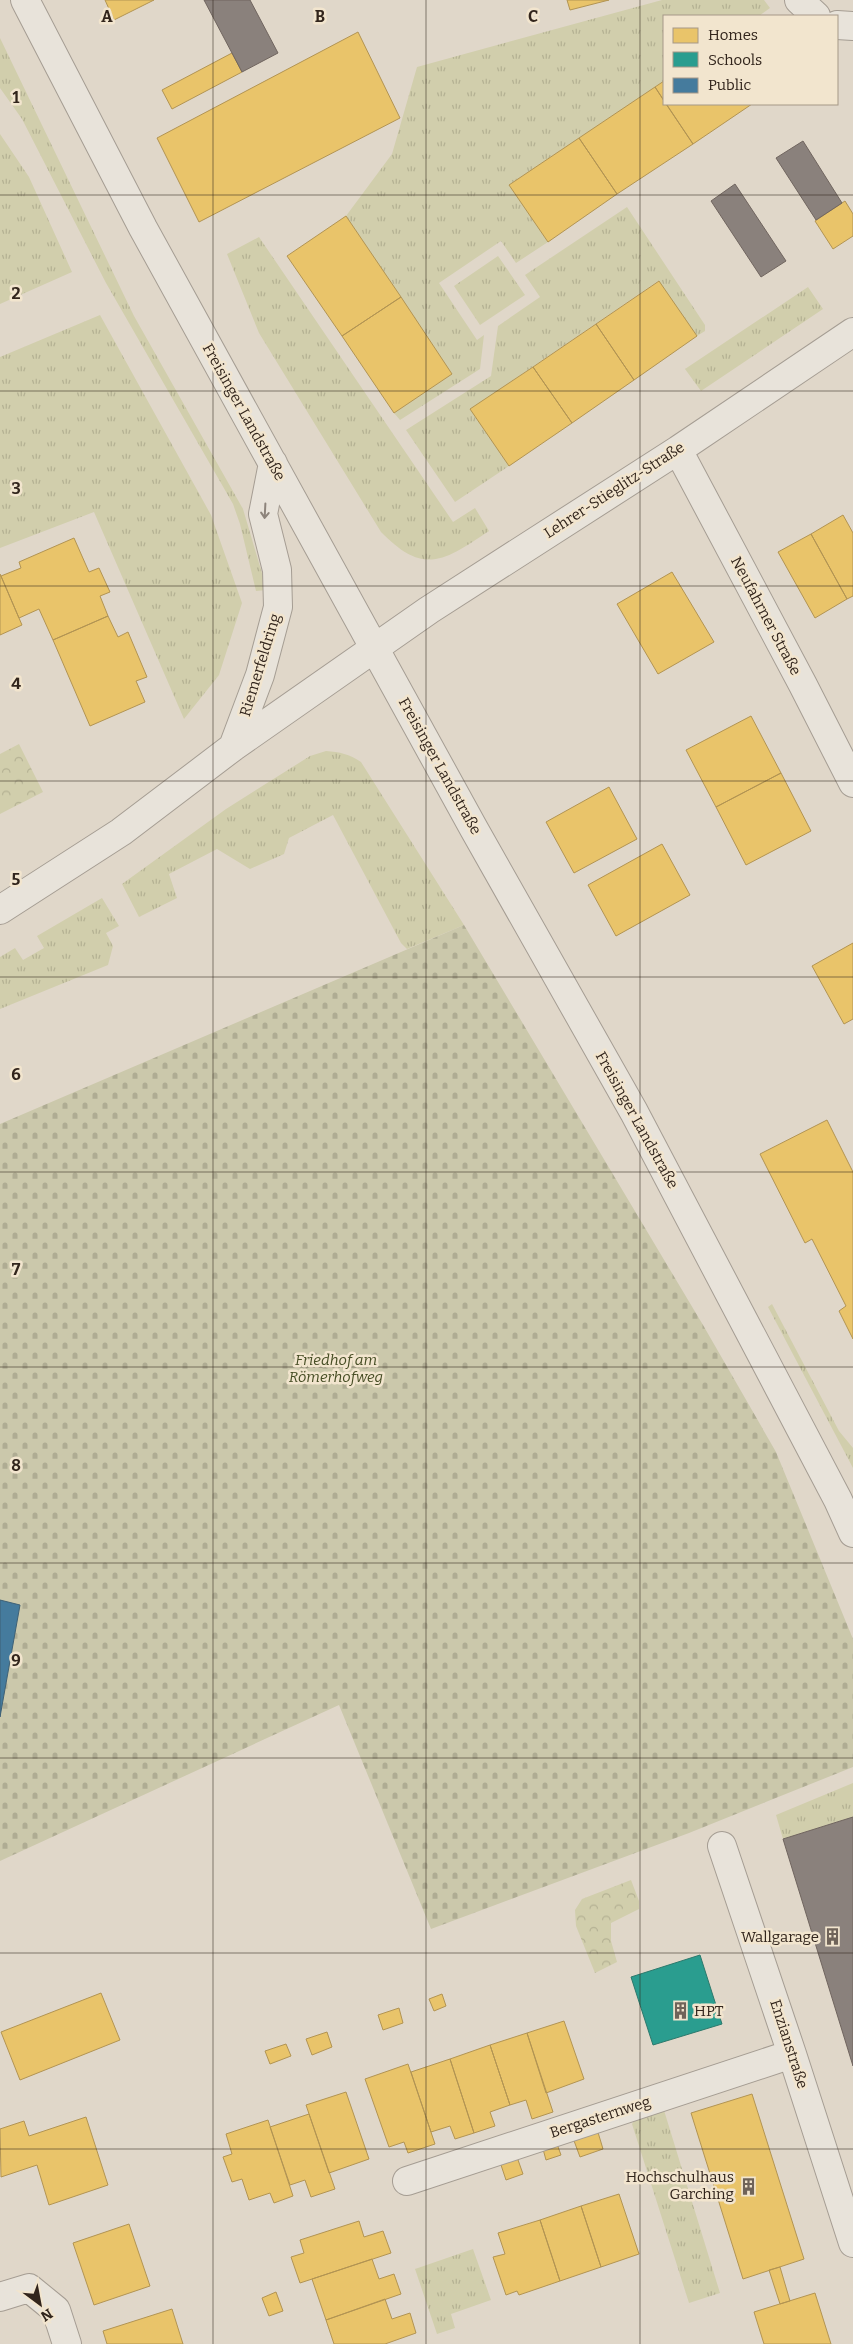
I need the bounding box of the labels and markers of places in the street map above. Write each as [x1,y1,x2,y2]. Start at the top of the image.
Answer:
building icon: Wallgarage [823,1927,843,1947]
place label: Wallgarage [741,1928,819,1946]
building icon: HPT [670,2001,690,2021]
place label: HPT [694,2002,724,2020]
place label: Hochschulhaus Garching [625,2168,734,2203]
building icon: Hochschulhaus Garching [738,2176,758,2196]

